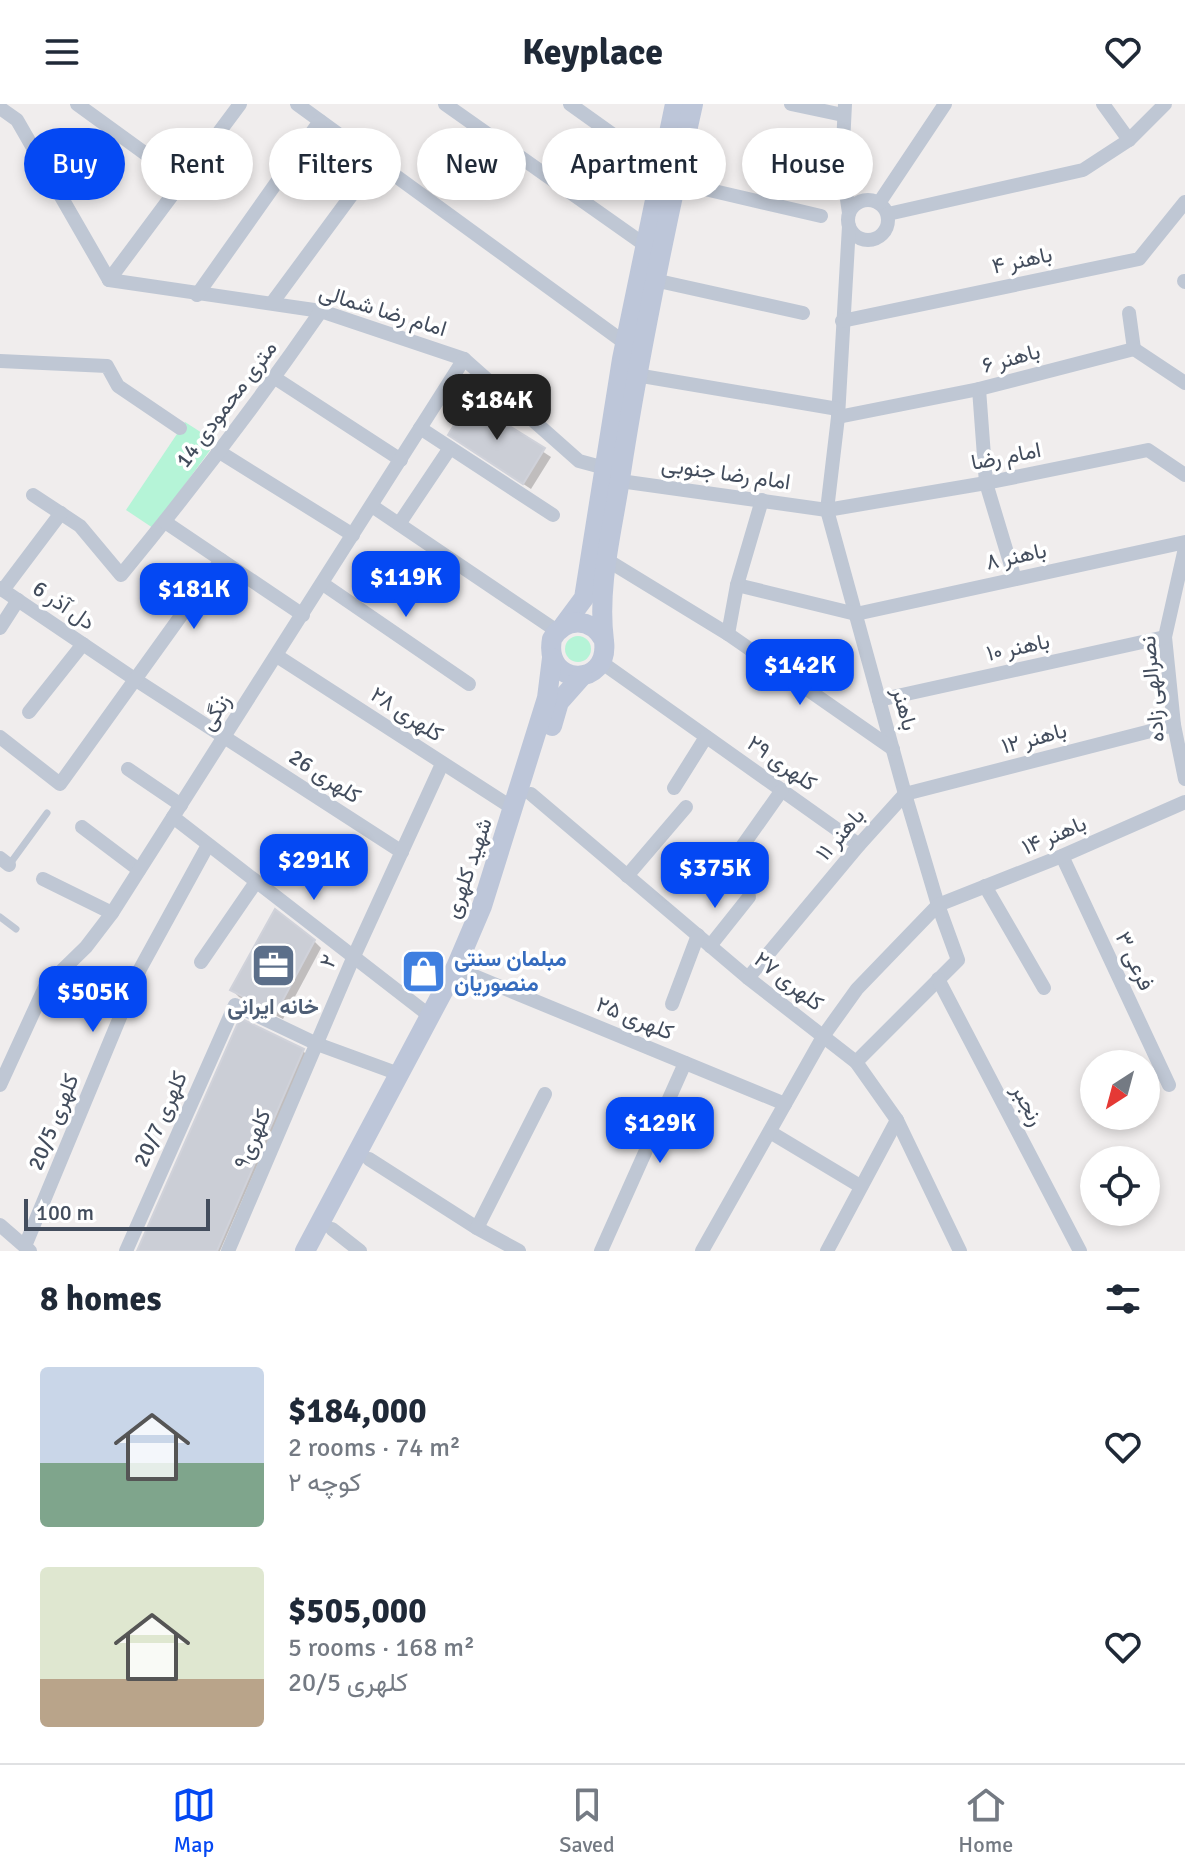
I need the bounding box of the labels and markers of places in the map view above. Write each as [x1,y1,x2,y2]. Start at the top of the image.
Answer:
pin: $184K [441,374,553,442]
pin: $119K [350,551,462,619]
pin: $181K [138,563,250,631]
pin: $142K [744,639,856,707]
pin: $291K [258,834,370,902]
pin: $375K [659,842,771,910]
office icon: خانه ایرانی [249,941,297,989]
place label: مبلمان سنتی منصوریان [454,945,567,997]
shop icon: مبلمان سنتی منصوریان [399,947,447,995]
pin: $505K [37,966,149,1034]
place label: خانه ایرانی [227,993,319,1020]
pin: $129K [604,1097,716,1165]

